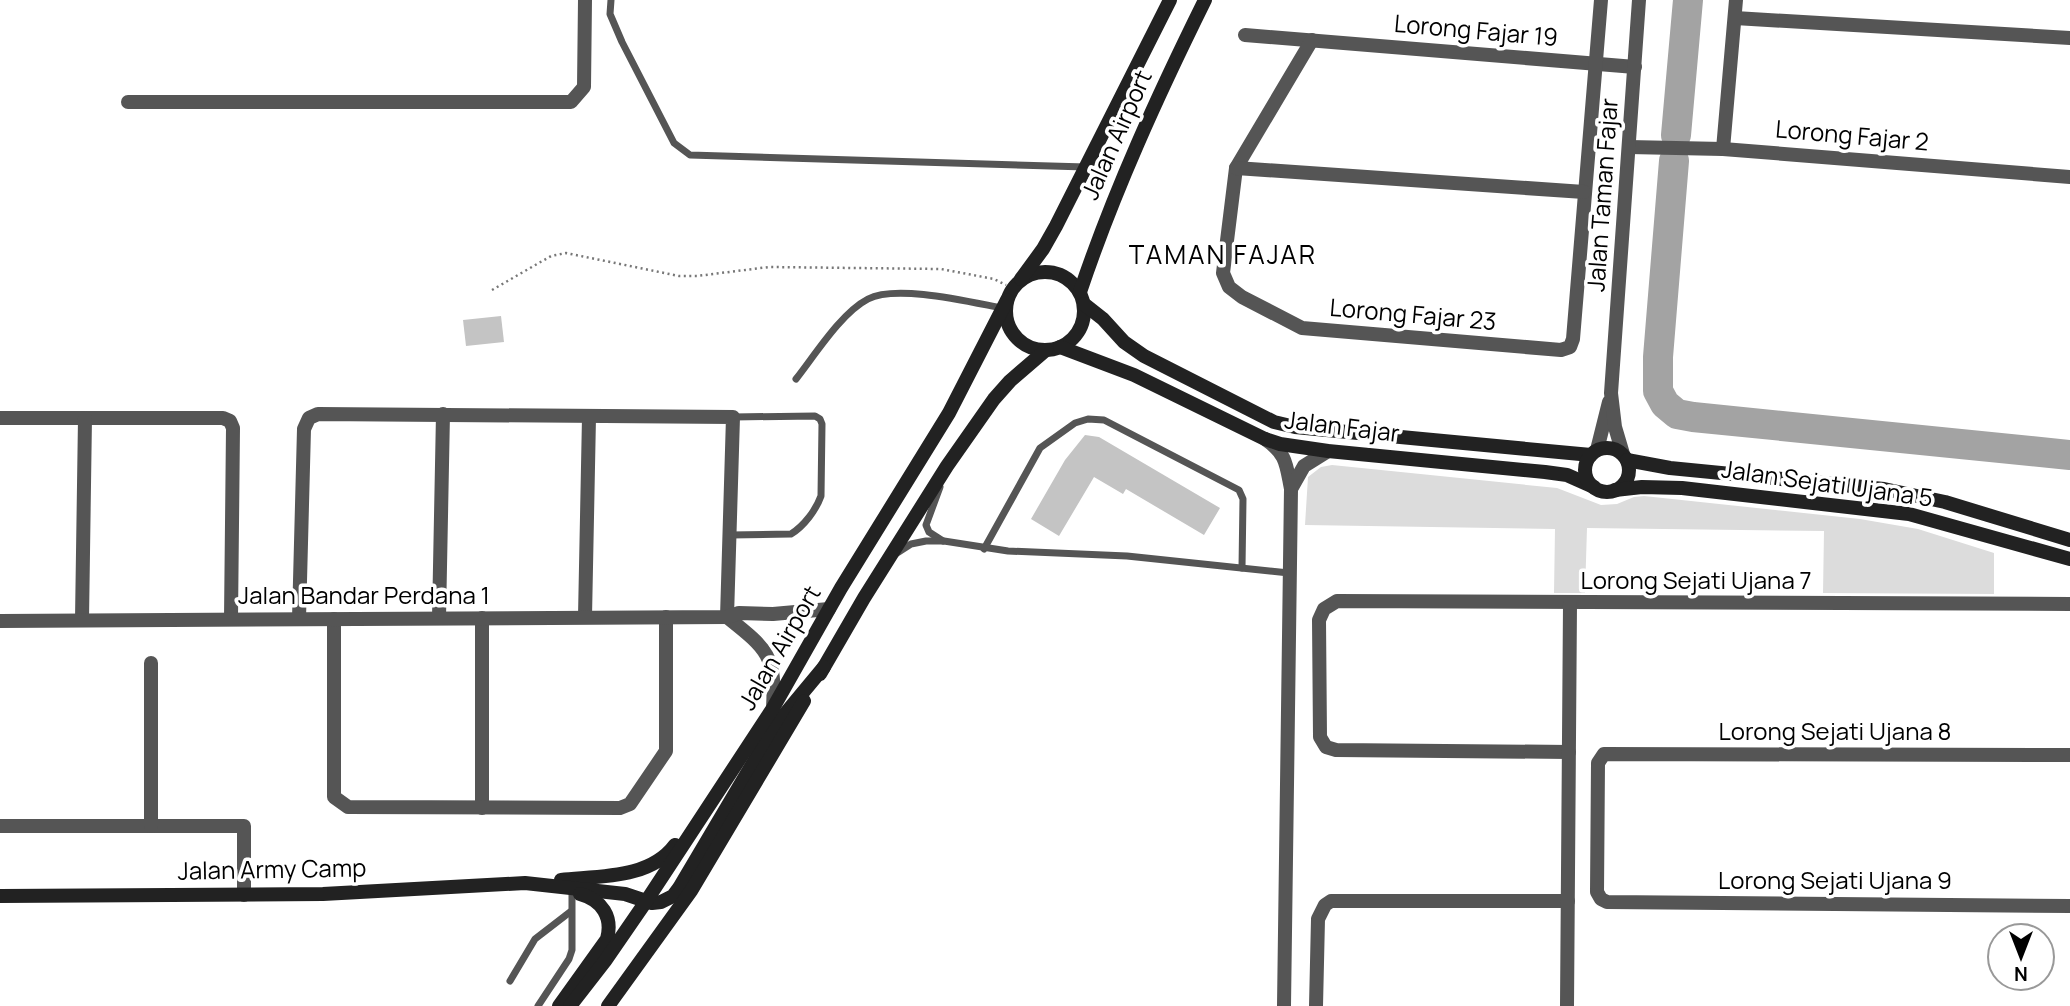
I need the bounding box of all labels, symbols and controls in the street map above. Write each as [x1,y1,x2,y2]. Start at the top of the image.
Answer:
street label: Lorong Fajar 19 [1393,6,1559,53]
street label: Jalan Airport [1072,64,1159,204]
street label: Jalan Taman Fajar [1578,97,1625,293]
street label: Lorong Fajar 2 [1774,111,1930,158]
district label: TAMAN FAJAR [1129,236,1317,272]
street label: Lorong Fajar 23 [1329,290,1498,337]
street label: Jalan Fajar [1283,402,1402,449]
street label: Jalan Sejati Ujana 5 [1719,451,1935,514]
street label: Lorong Sejati Ujana 7 [1580,563,1812,596]
street label: Jalan Bandar Perdana 1 [238,578,490,611]
street label: Jalan Airport [730,579,828,716]
street label: Lorong Sejati Ujana 8 [1718,714,1952,747]
street label: Jalan Army Camp [177,850,367,887]
street label: Lorong Sejati Ujana 9 [1718,863,1952,896]
north arrow [1986,922,2056,992]
text: N [2014,961,2028,987]

